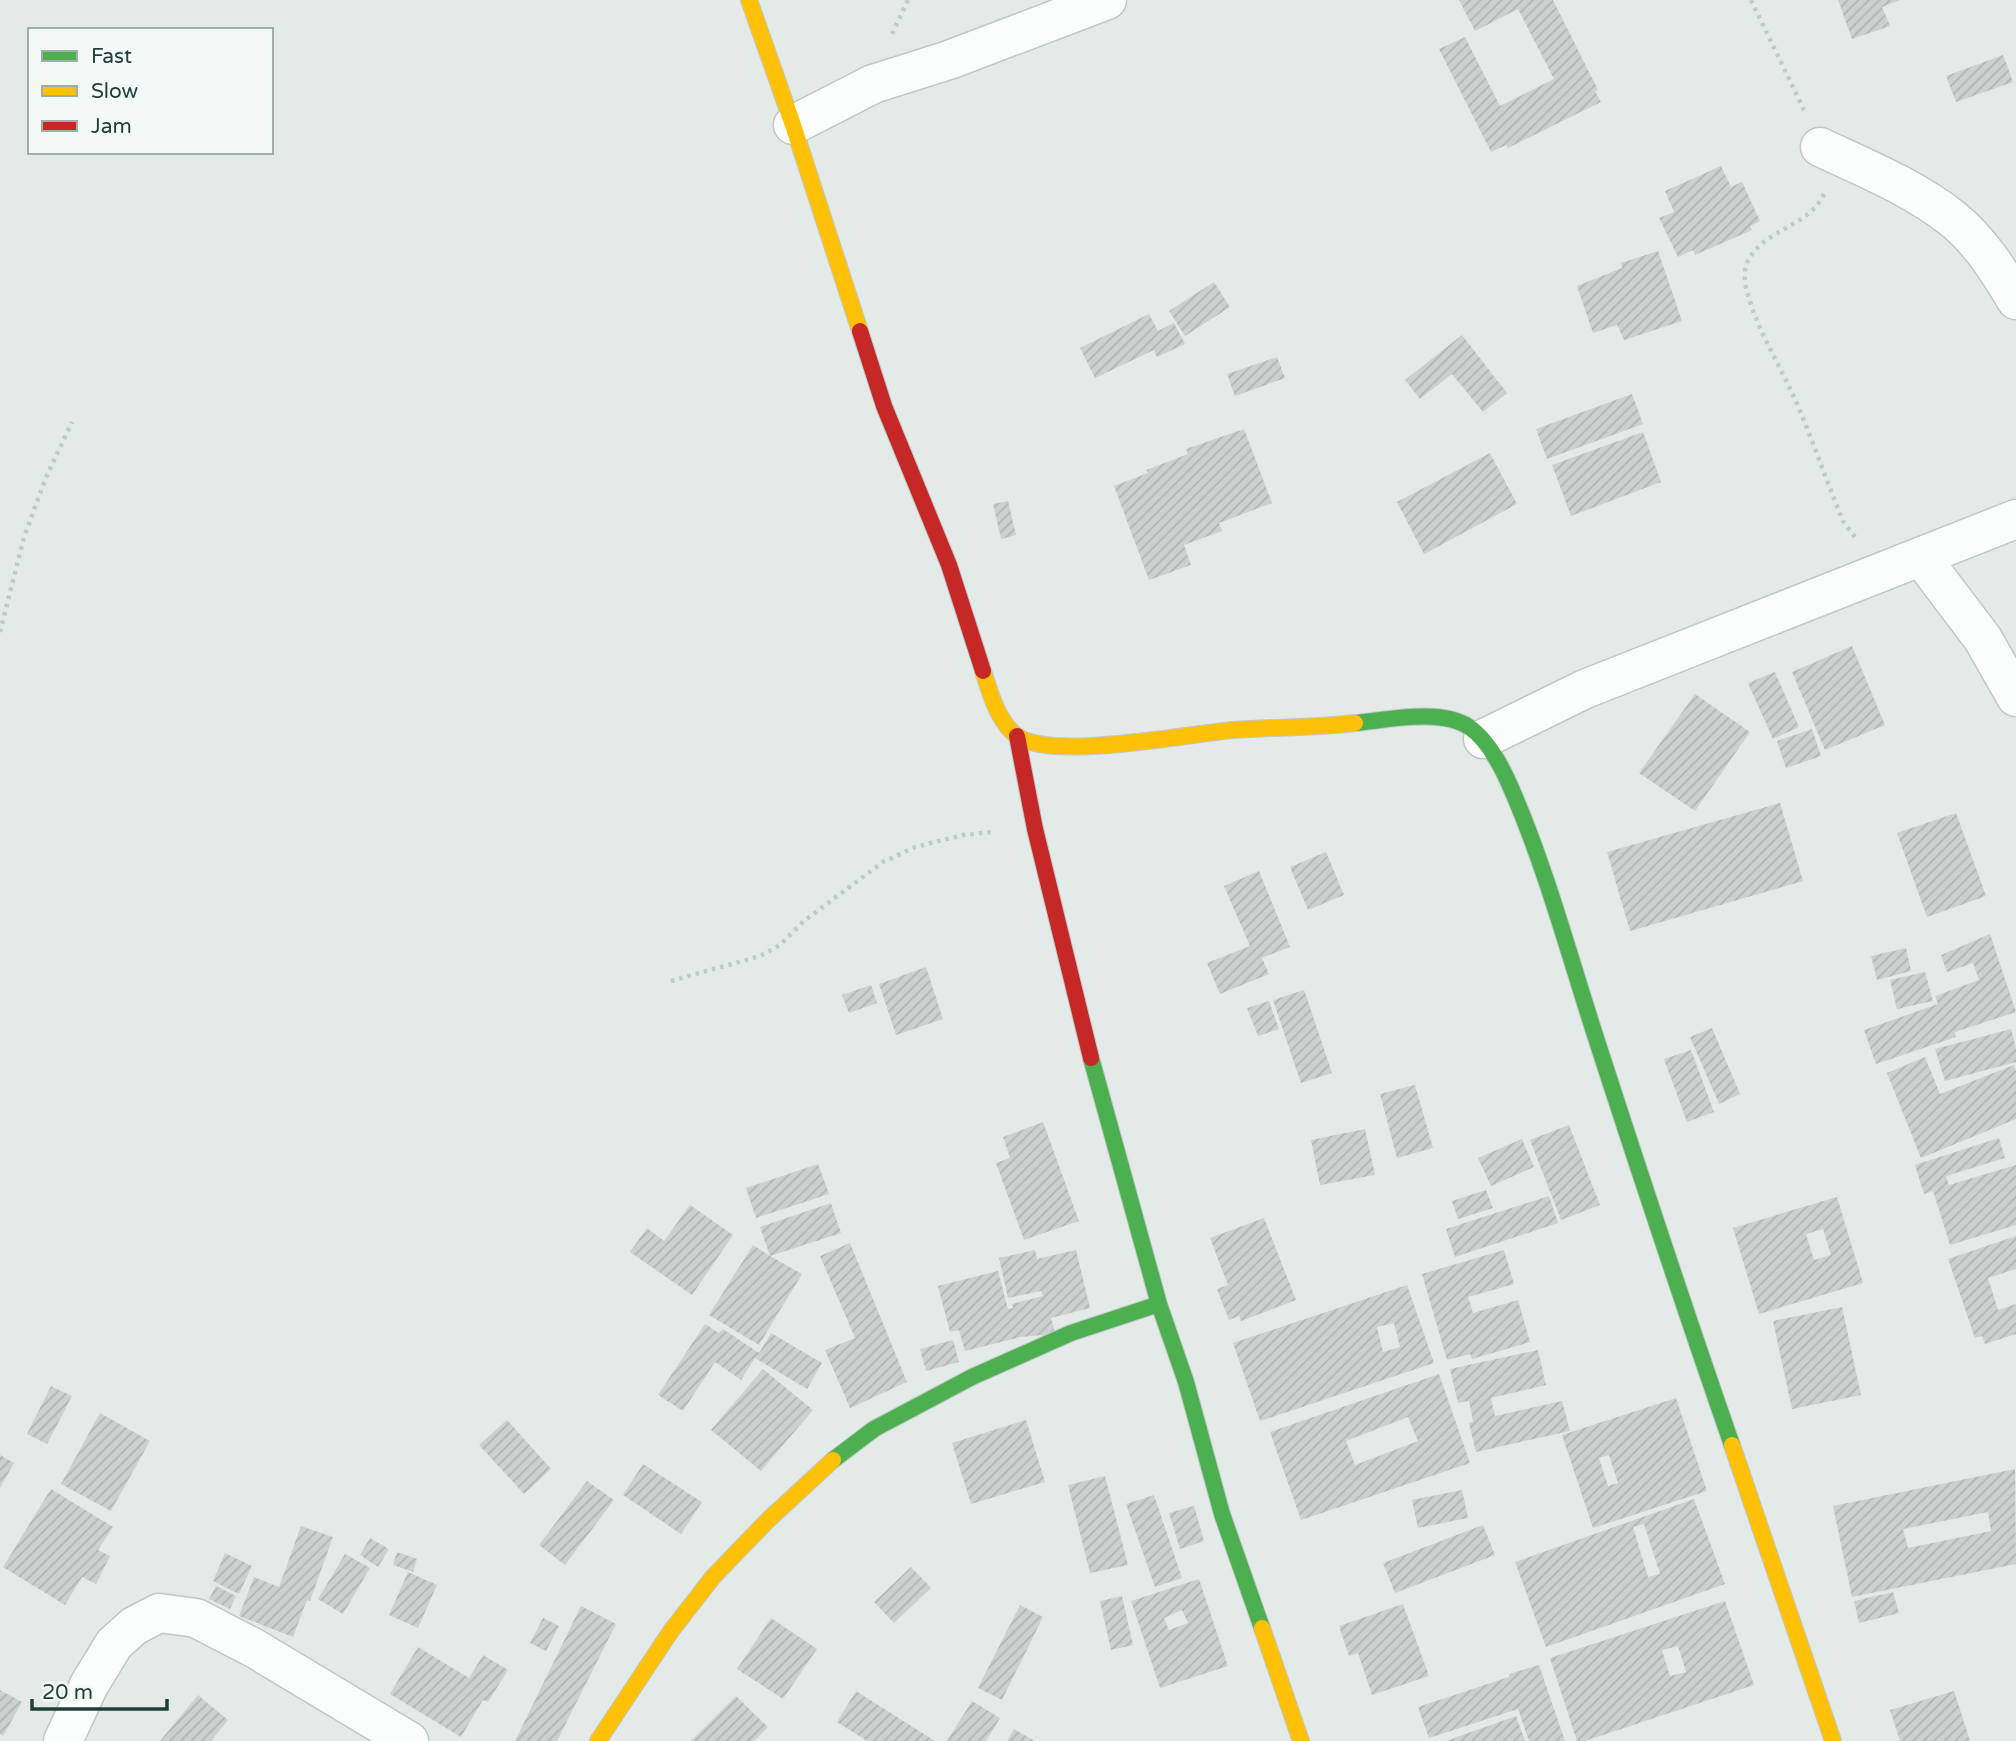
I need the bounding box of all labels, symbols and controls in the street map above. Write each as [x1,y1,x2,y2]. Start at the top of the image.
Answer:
legend [28,28,273,154]
text: Fast [91,44,132,69]
text: Slow [91,79,139,104]
text: Jam [91,114,132,139]
scale bar [32,1668,166,1712]
text: 20 m [42,1680,93,1705]

